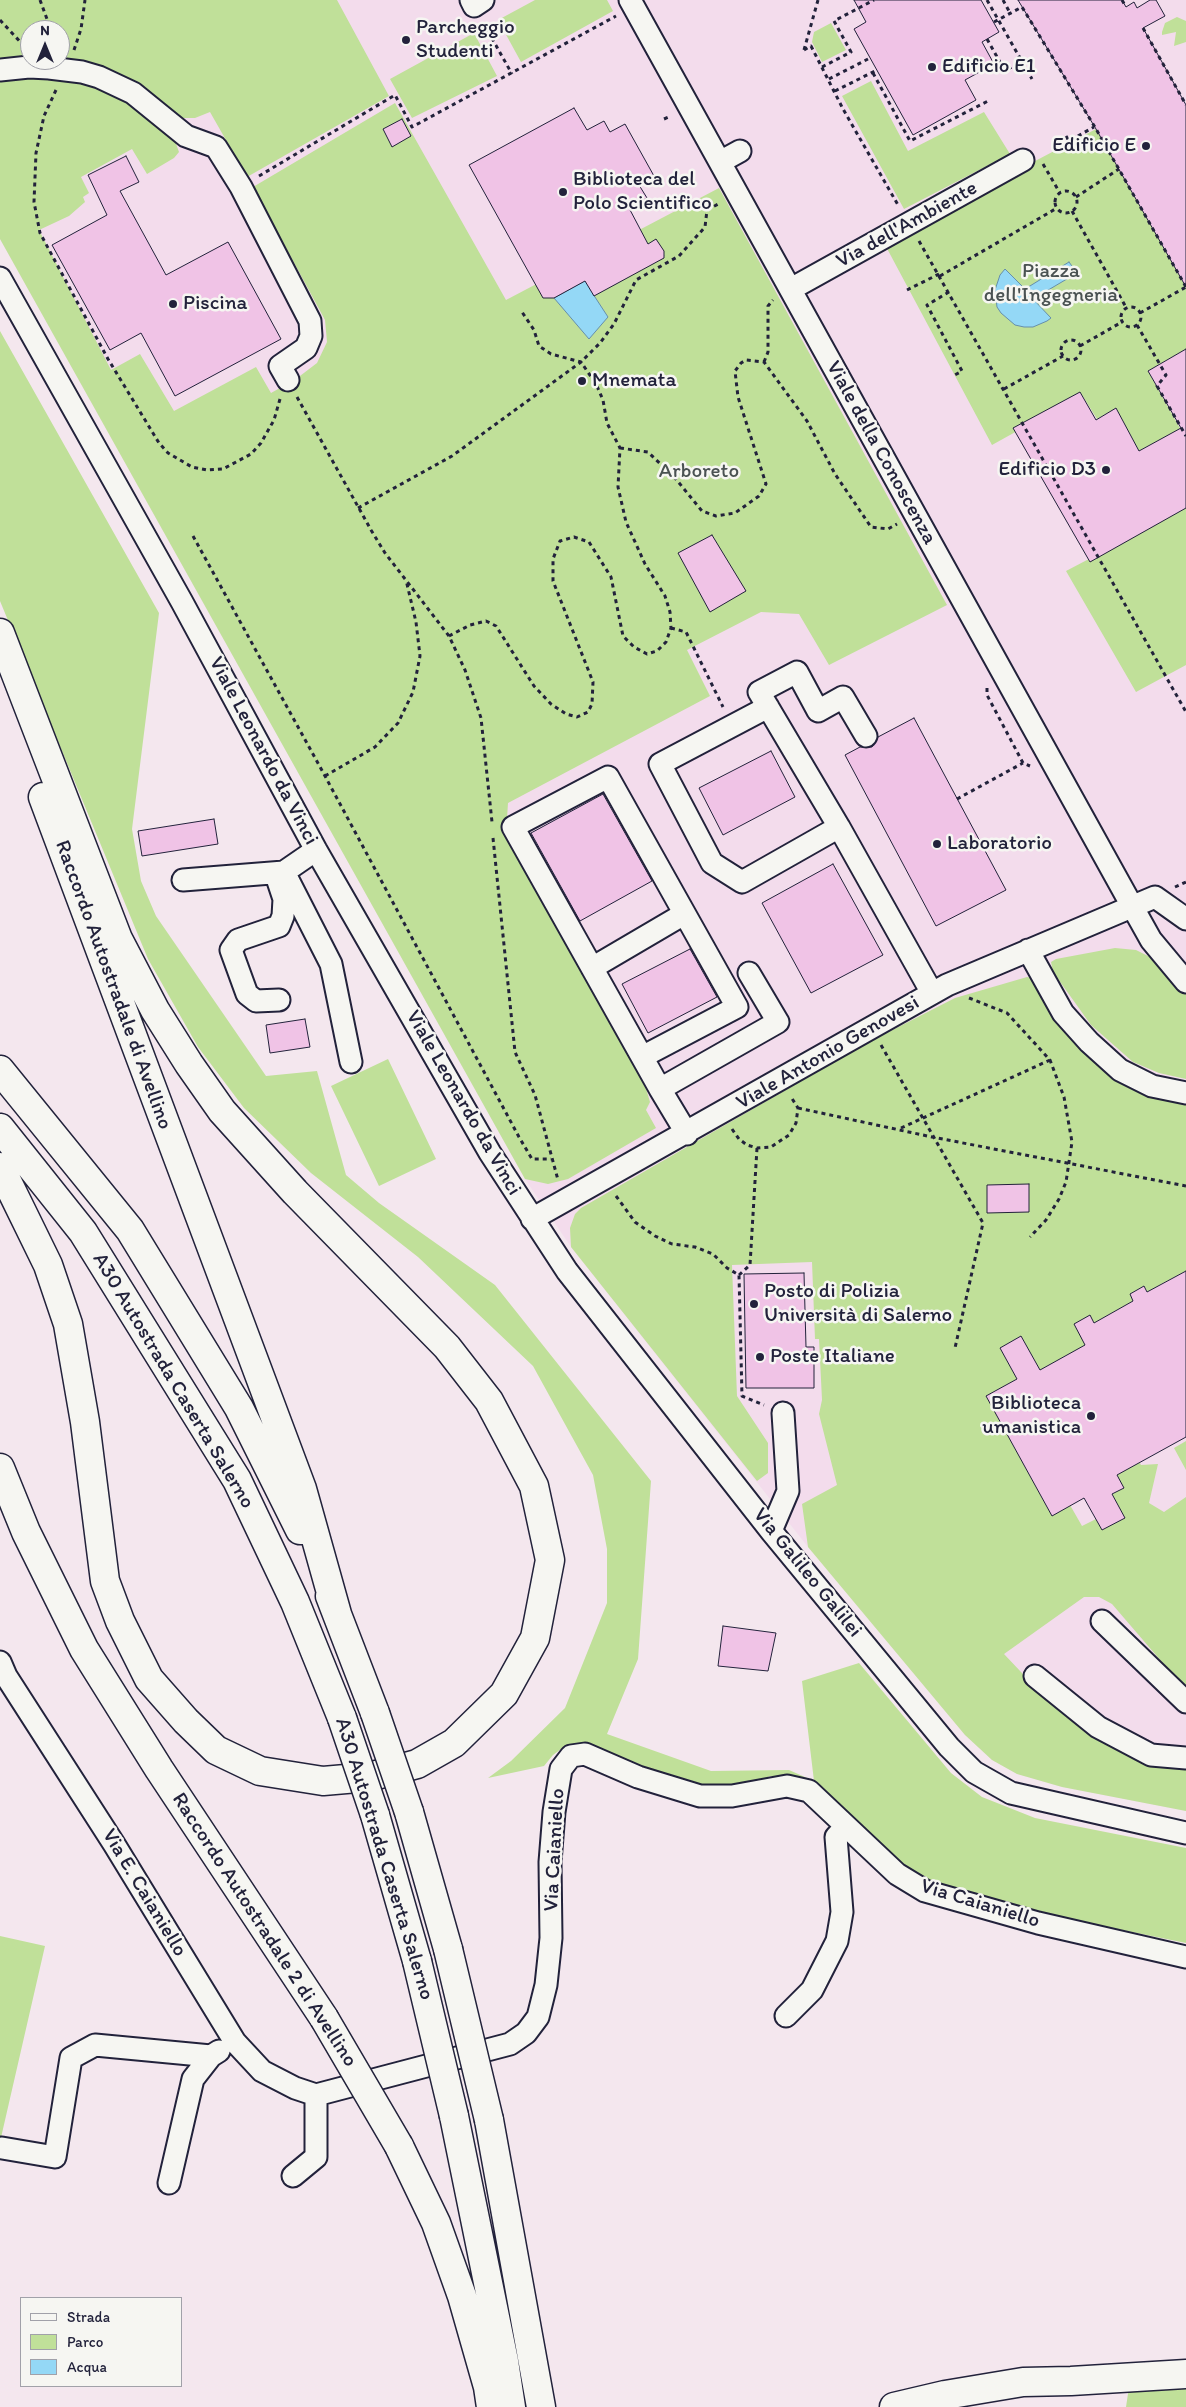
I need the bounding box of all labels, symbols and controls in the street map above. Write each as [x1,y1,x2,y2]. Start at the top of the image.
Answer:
place label: Parcheggio Studenti [416,15,515,65]
north arrow [20,20,70,70]
text: N [40,22,50,39]
marker: Parcheggio Studenti [400,34,412,46]
place label: Edificio E1 [942,54,1036,80]
marker: Edificio E1 [926,61,938,73]
place label: Edificio E [1052,133,1136,159]
marker: Edificio E [1140,140,1152,152]
place label: Biblioteca del Polo Scientifico [573,167,712,217]
street label: Via dell'Ambiente [832,176,982,274]
marker: Biblioteca del Polo Scientifico [557,186,569,198]
park label: Piazza dell'Ingegneria [984,259,1118,309]
place label: Piscina [183,291,247,317]
marker: Piscina [167,298,179,310]
street label: Viale della Conoscenza [820,357,942,549]
place label: Mnemata [592,368,676,394]
marker: Mnemata [576,375,588,387]
place label: Edificio D3 [998,457,1096,483]
park label: Arboreto [659,459,739,485]
marker: Edificio D3 [1100,464,1112,476]
street label: Viale Leonardo da Vinci [203,653,323,849]
place label: Laboratorio [947,831,1052,857]
street label: Raccordo Autostradale di Avellino [49,837,177,1133]
marker: Laboratorio [931,838,943,850]
street label: Viale Antonio Genovesi [732,990,924,1116]
street label: Viale Leonardo da Vinci [400,1006,526,1200]
street label: A30 Autostrada Caserta Salerno [87,1249,259,1513]
place label: Posto di Polizia Università di Salerno [764,1279,952,1329]
marker: Posto di Polizia Università di Salerno [748,1298,760,1310]
place label: Poste Italiane [770,1344,895,1370]
marker: Poste Italiane [754,1351,766,1363]
place label: Biblioteca umanistica [982,1391,1081,1441]
marker: Biblioteca umanistica [1085,1410,1097,1422]
street label: Via Galileo Galilei [747,1503,867,1643]
street label: A30 Autostrada Caserta Salerno [329,1715,439,2003]
street label: Raccordo Autostradale 2 di Avellino [166,1788,362,2072]
street label: Via Caianiello [539,1788,571,1912]
street label: Via E. Caianiello [96,1824,192,1962]
street label: Via Caianiello [917,1874,1043,1934]
legend [20,2297,182,2387]
text: Strada [67,2308,110,2326]
text: Parco [67,2333,103,2351]
text: Acqua [67,2358,107,2376]

